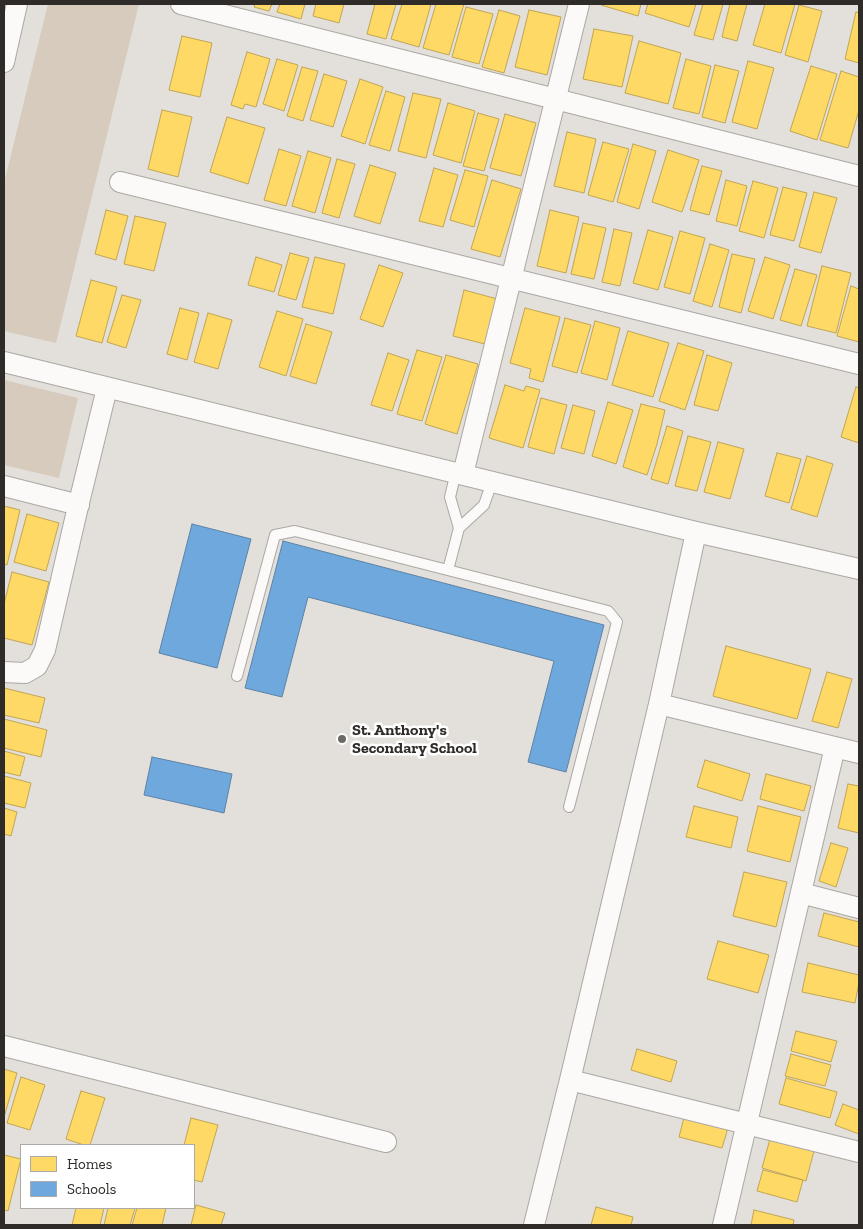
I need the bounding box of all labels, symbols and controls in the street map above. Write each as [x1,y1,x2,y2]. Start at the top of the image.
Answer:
place label: St. Anthony's Secondary School [352,720,477,758]
marker: St. Anthony's Secondary School [336,733,348,745]
legend [20,1144,195,1209]
text: Homes [67,1155,112,1173]
text: Schools [67,1180,116,1198]

